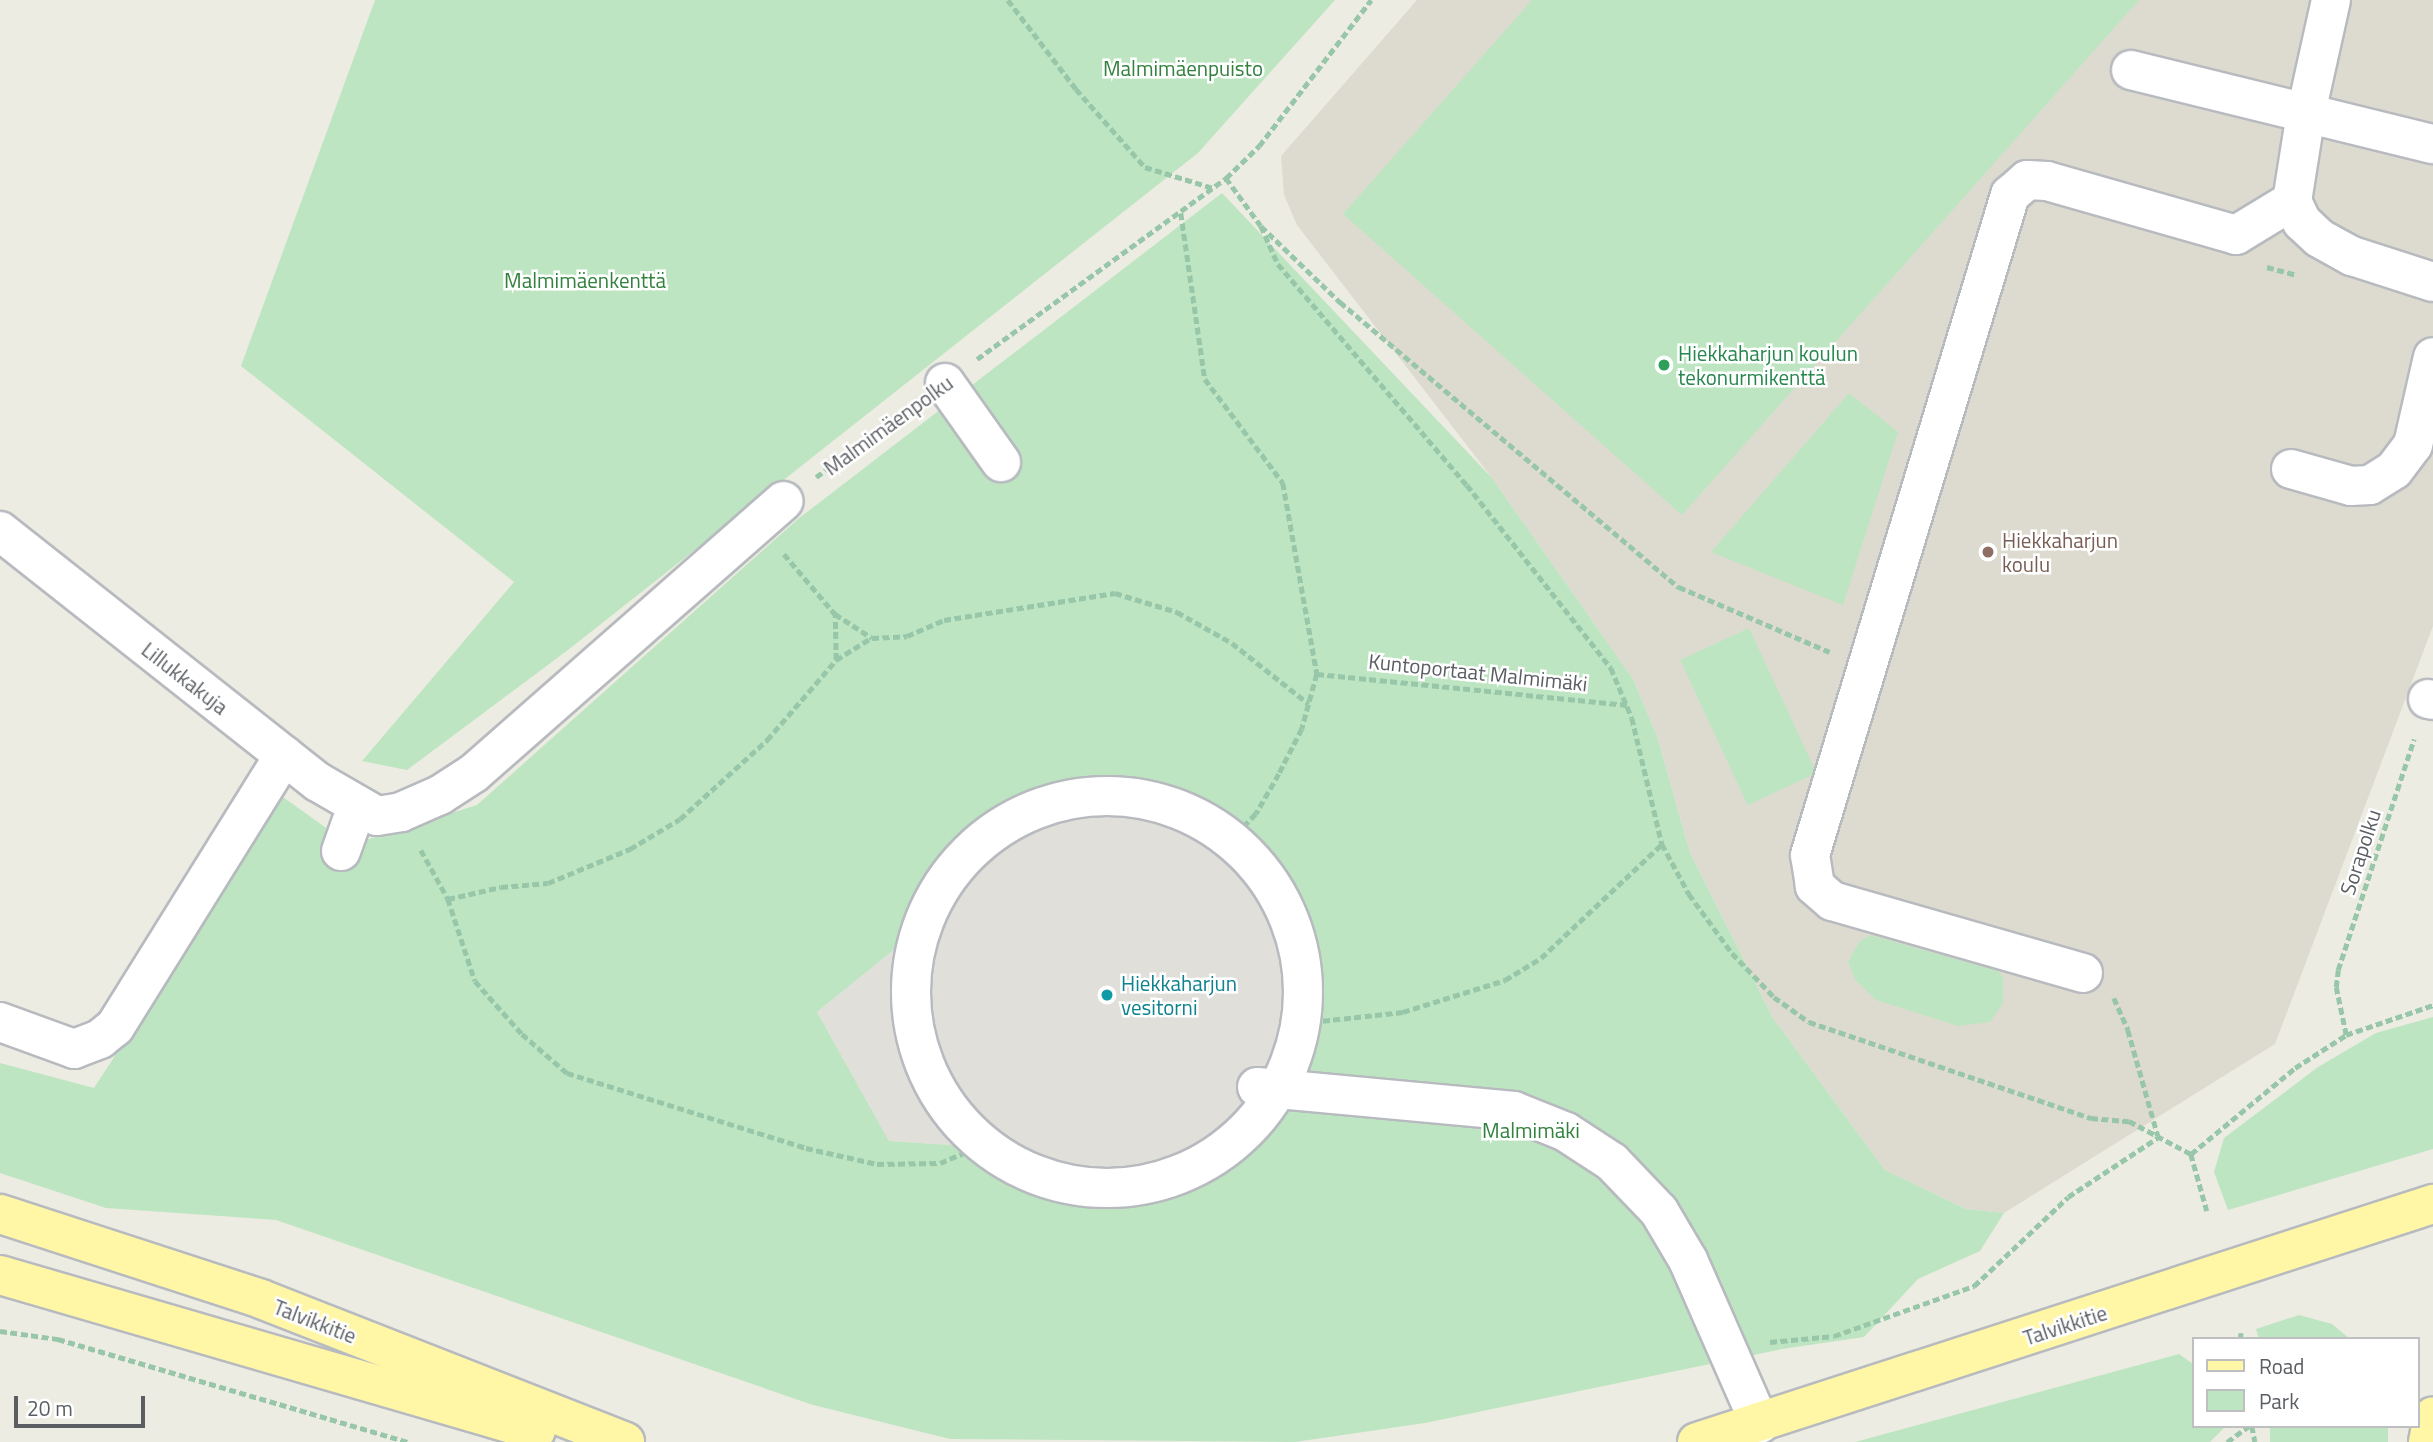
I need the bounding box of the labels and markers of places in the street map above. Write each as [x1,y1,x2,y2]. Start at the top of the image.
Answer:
place label: Hiekkaharjun koulun tekonurmikenttä [1678,340,1858,390]
marker: Hiekkaharjun koulun tekonurmikenttä [1656,357,1672,373]
place label: Hiekkaharjun koulu [2002,527,2118,577]
marker: Hiekkaharjun koulu [1980,544,1996,560]
place label: Hiekkaharjun vesitorni [1121,970,1237,1020]
marker: Hiekkaharjun vesitorni [1099,987,1115,1003]

